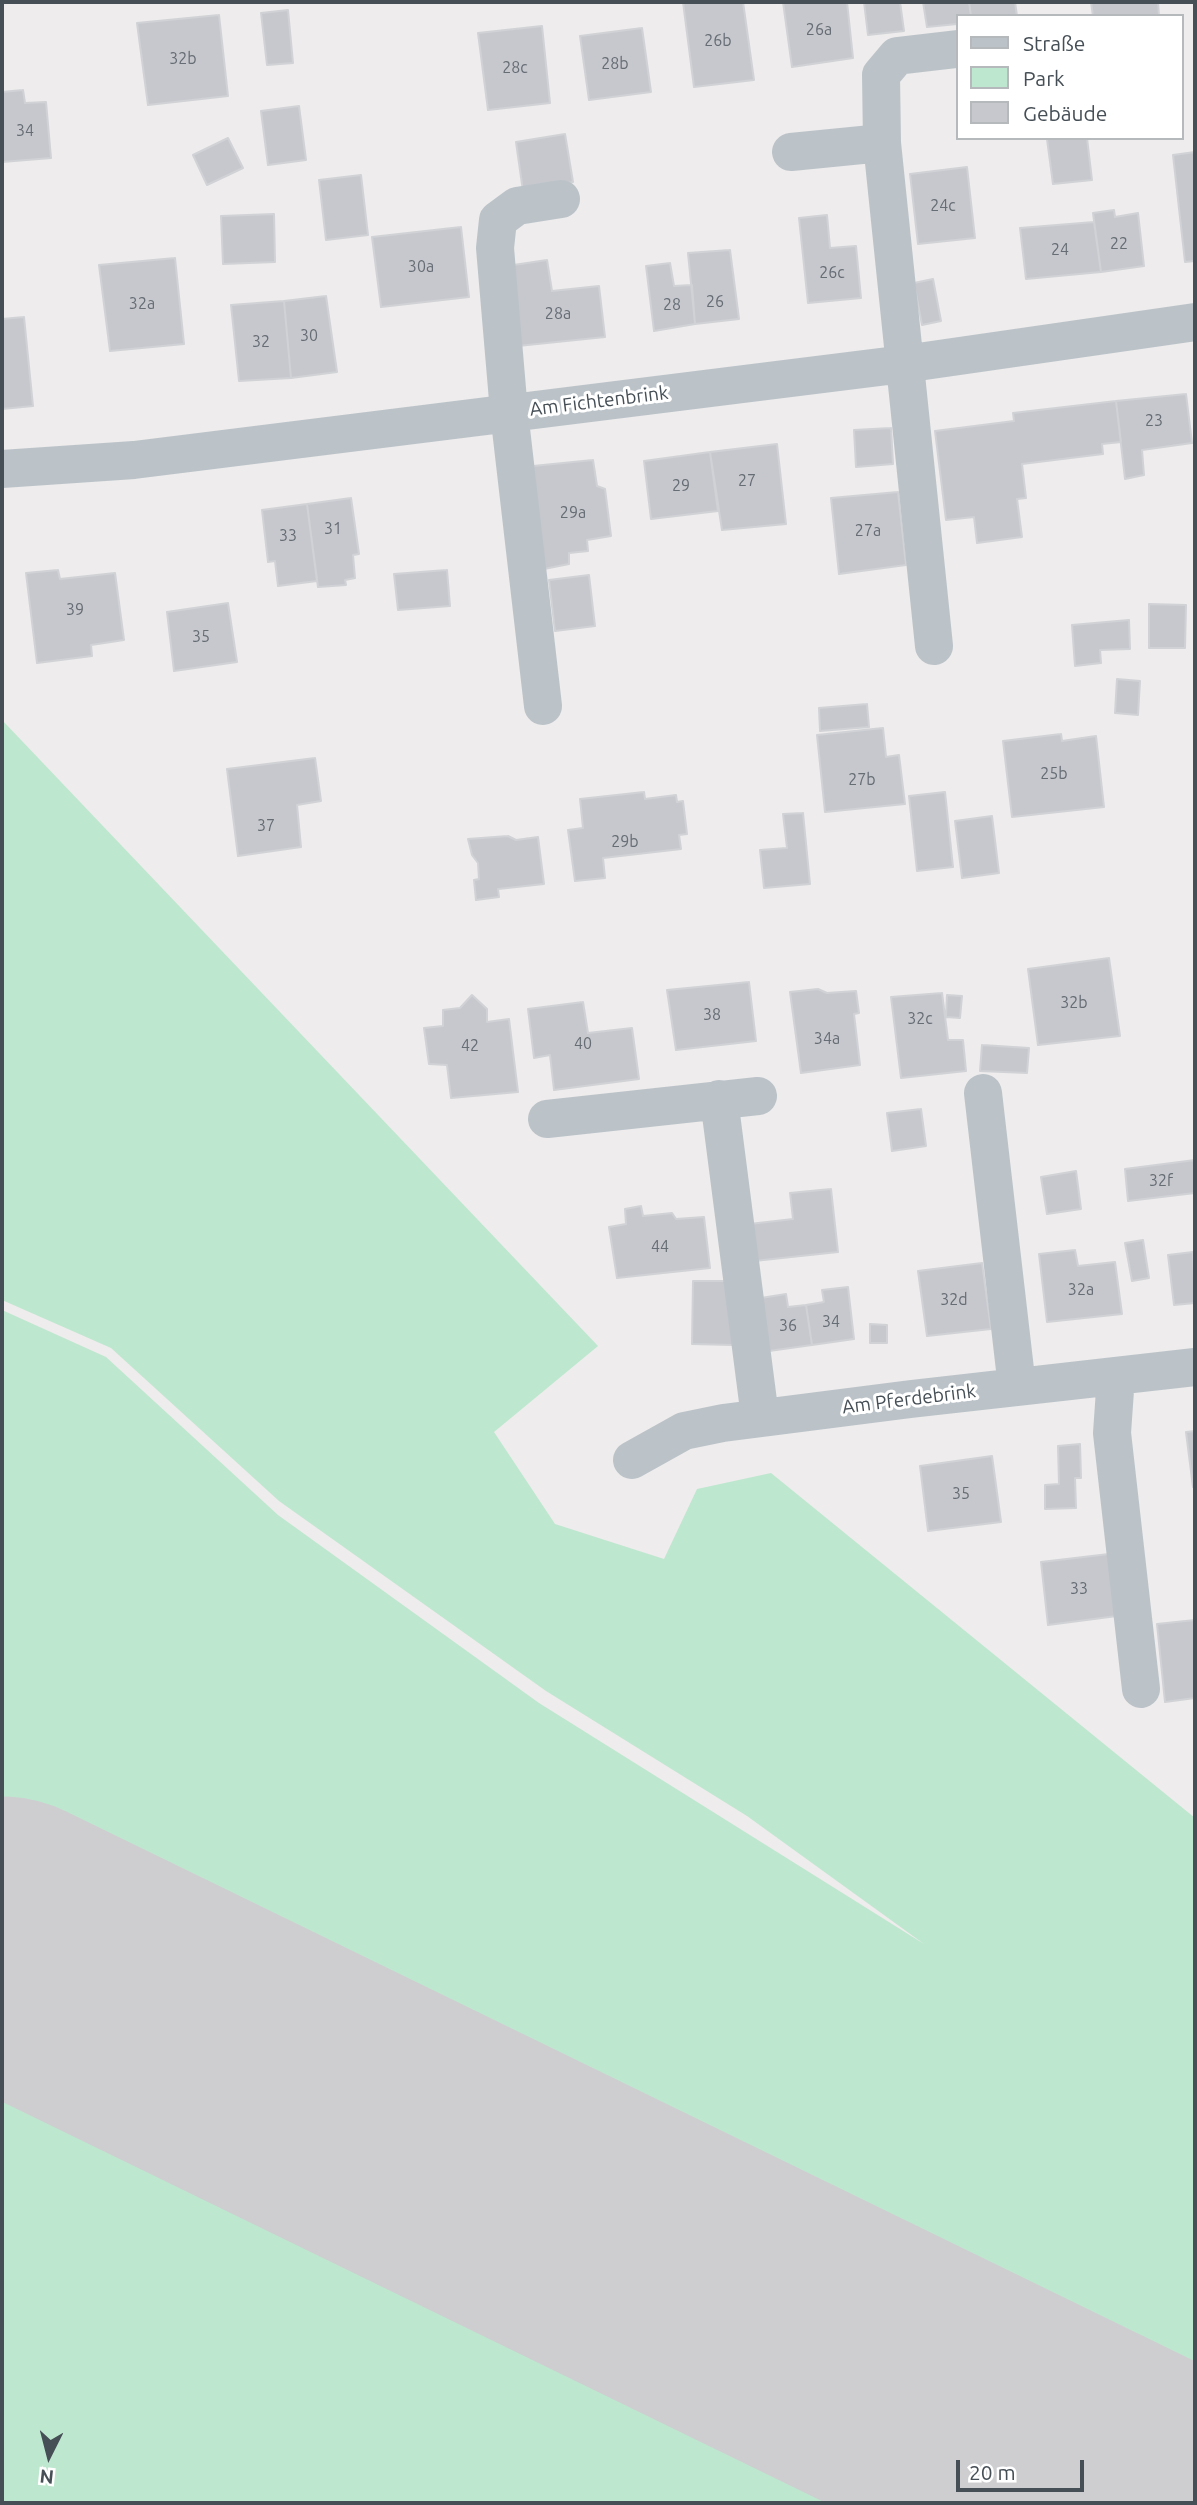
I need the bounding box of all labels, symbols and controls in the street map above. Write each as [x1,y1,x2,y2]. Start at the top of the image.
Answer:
legend [956,14,1183,140]
house number: 26a [806,20,832,40]
house number: 26b [704,31,732,51]
text: Straße [1023,31,1085,55]
house number: 32b [169,49,197,69]
house number: 28b [601,54,629,74]
house number: 28c [502,58,528,78]
text: Park [1023,66,1065,90]
text: Gebäude [1023,101,1107,125]
house number: 34 [16,121,34,141]
house number: 24c [930,196,956,216]
house number: 22 [1110,234,1128,254]
house number: 24 [1051,240,1069,260]
house number: 30a [408,257,434,277]
house number: 26c [819,263,845,283]
house number: 26 [706,292,724,312]
house number: 32a [129,294,155,314]
house number: 28 [663,295,681,315]
house number: 28a [545,304,571,324]
house number: 30 [300,326,318,346]
house number: 32 [252,332,270,352]
street label: Am Fichtenbrink [528,381,670,421]
house number: 23 [1145,411,1163,431]
house number: 27 [738,471,756,491]
house number: 29 [672,476,690,496]
house number: 29a [560,503,586,523]
house number: 31 [324,519,342,539]
house number: 27a [855,521,881,541]
house number: 33 [279,526,297,546]
house number: 39 [66,600,84,620]
house number: 35 [192,627,210,647]
house number: 25b [1040,764,1068,784]
house number: 27b [848,770,876,790]
house number: 37 [257,816,275,836]
house number: 29b [611,832,639,852]
house number: 32b [1060,993,1088,1013]
house number: 38 [703,1005,721,1025]
house number: 32c [907,1009,933,1029]
house number: 34a [814,1029,840,1049]
house number: 40 [574,1034,592,1054]
house number: 42 [461,1036,479,1056]
house number: 32f [1149,1171,1173,1191]
house number: 44 [651,1237,669,1257]
house number: 32a [1068,1280,1094,1300]
house number: 32d [940,1290,968,1310]
house number: 34 [822,1312,840,1332]
house number: 36 [779,1316,797,1336]
street label: Am Pferdebrink [841,1379,977,1419]
house number: 35 [952,1484,970,1504]
house number: 33 [1070,1579,1088,1599]
north arrow [14,2421,84,2491]
scale bar [959,2446,1087,2490]
text: 20 m [969,2460,1016,2484]
text: N [39,2465,55,2489]

